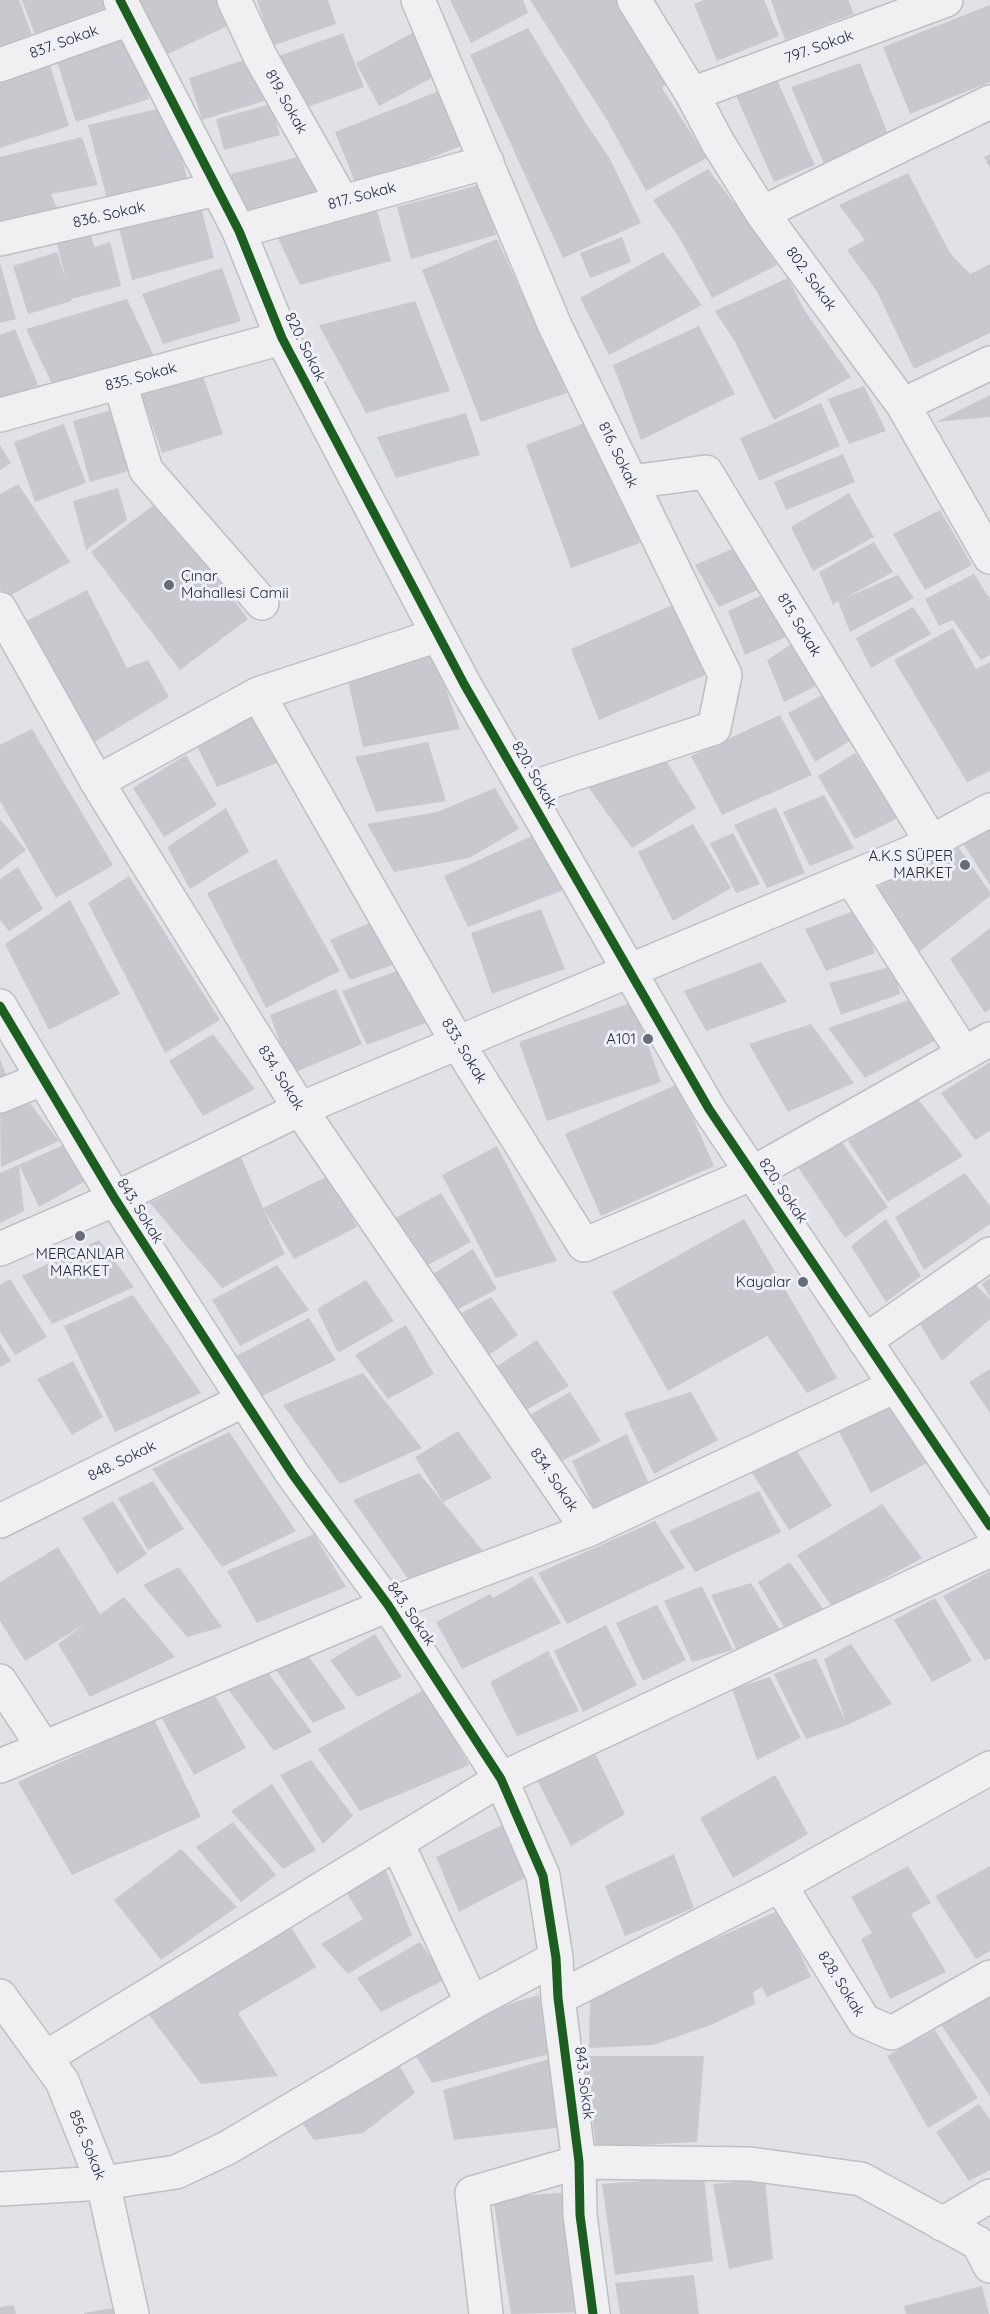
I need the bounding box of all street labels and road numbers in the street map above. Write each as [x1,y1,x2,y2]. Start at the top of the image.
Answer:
street label: 837. Sokak [27,21,101,63]
street label: 797. Sokak [782,26,856,68]
street label: 819. Sokak [261,67,311,137]
street label: 817. Sokak [326,178,398,214]
street label: 836. Sokak [71,198,147,232]
street label: 802. Sokak [782,243,840,315]
street label: 820. Sokak [281,309,329,385]
street label: 835. Sokak [103,359,179,395]
street label: 816. Sokak [594,419,642,491]
street label: 815. Sokak [773,590,825,660]
street label: 820. Sokak [508,738,560,812]
street label: 833. Sokak [437,1015,491,1087]
street label: 834. Sokak [254,1042,308,1114]
street label: 820. Sokak [755,1155,811,1227]
street label: 843. Sokak [113,1175,167,1247]
street label: 848. Sokak [85,1437,159,1485]
street label: 834. Sokak [526,1445,582,1515]
street label: 843. Sokak [383,1579,439,1649]
street label: 828. Sokak [814,1948,868,2020]
street label: 843. Sokak [571,2046,597,2120]
street label: 856. Sokak [65,2107,109,2183]

